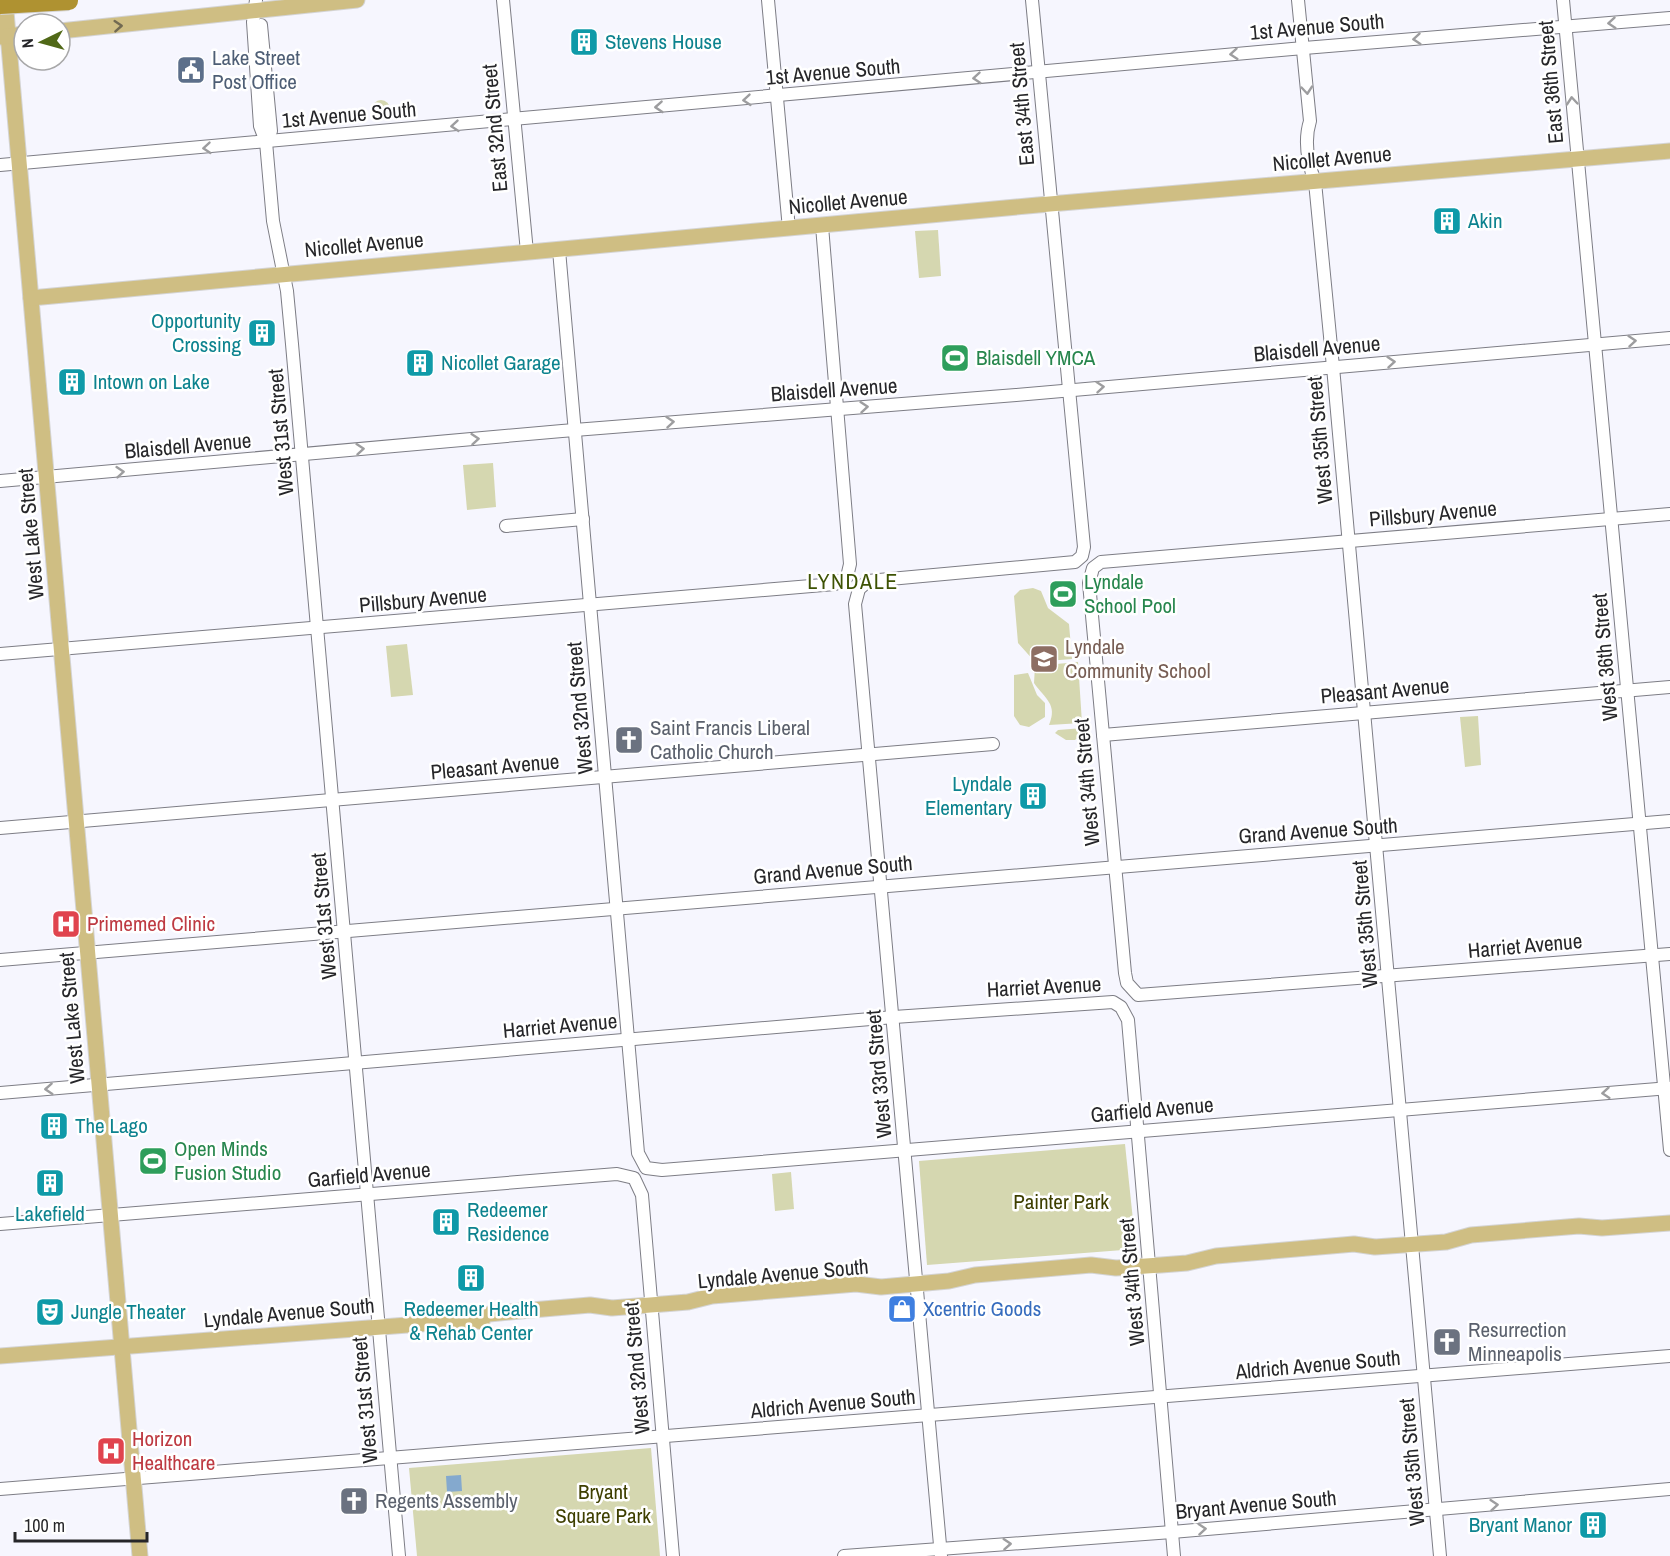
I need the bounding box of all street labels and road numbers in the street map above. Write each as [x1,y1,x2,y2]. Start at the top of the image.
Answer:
street label: 1st Avenue South [1249,6,1385,47]
street label: East 36th Street [1531,19,1570,145]
street label: East 34th Street [1002,41,1041,167]
street label: 1st Avenue South [765,51,901,92]
street label: East 32nd Street [474,63,515,193]
street label: 1st Avenue South [281,94,417,135]
street label: Nicollet Avenue [1271,139,1393,178]
street label: Nicollet Avenue [787,182,909,221]
street label: Nicollet Avenue [303,225,425,264]
street label: Blaisdell Avenue [1252,329,1381,368]
street label: West 31st Street [261,367,300,497]
street label: Blaisdell Avenue [770,371,898,408]
street label: West 35th Street [1299,375,1340,505]
street label: Blaisdell Avenue [123,426,252,465]
street label: West Lake Street [10,467,51,601]
street label: Pillsbury Avenue [1368,493,1498,534]
street label: Pillsbury Avenue [358,579,488,620]
street label: West 36th Street [1584,592,1625,722]
street label: West 32nd Street [559,640,600,775]
street label: Pleasant Avenue [1319,670,1450,711]
street label: West 34th Street [1066,717,1107,847]
street label: Pleasant Avenue [429,746,560,787]
street label: Grand Avenue South [1237,810,1399,851]
street label: Grand Avenue South [752,848,914,891]
street label: West 31st Street [304,851,343,981]
street label: West 35th Street [1344,859,1385,989]
street label: Harriet Avenue [1467,926,1583,965]
street label: West Lake Street [51,951,92,1085]
street label: Harriet Avenue [986,969,1102,1004]
street label: Harriet Avenue [502,1006,618,1045]
street label: West 33rd Street [858,1008,899,1140]
street label: Garfield Avenue [1089,1090,1215,1129]
street label: Garfield Avenue [306,1155,432,1194]
street label: West 34th Street [1111,1217,1152,1347]
street label: Lyndale Avenue South [696,1252,870,1295]
street label: Lyndale Avenue South [202,1291,376,1334]
street label: West 32nd Street [616,1300,657,1435]
street label: West 31st Street [345,1335,384,1465]
street label: Aldrich Avenue South [1233,1343,1402,1386]
street label: Aldrich Avenue South [748,1382,917,1425]
street label: West 35th Street [1391,1397,1432,1527]
street label: Bryant Avenue South [1174,1483,1338,1526]

